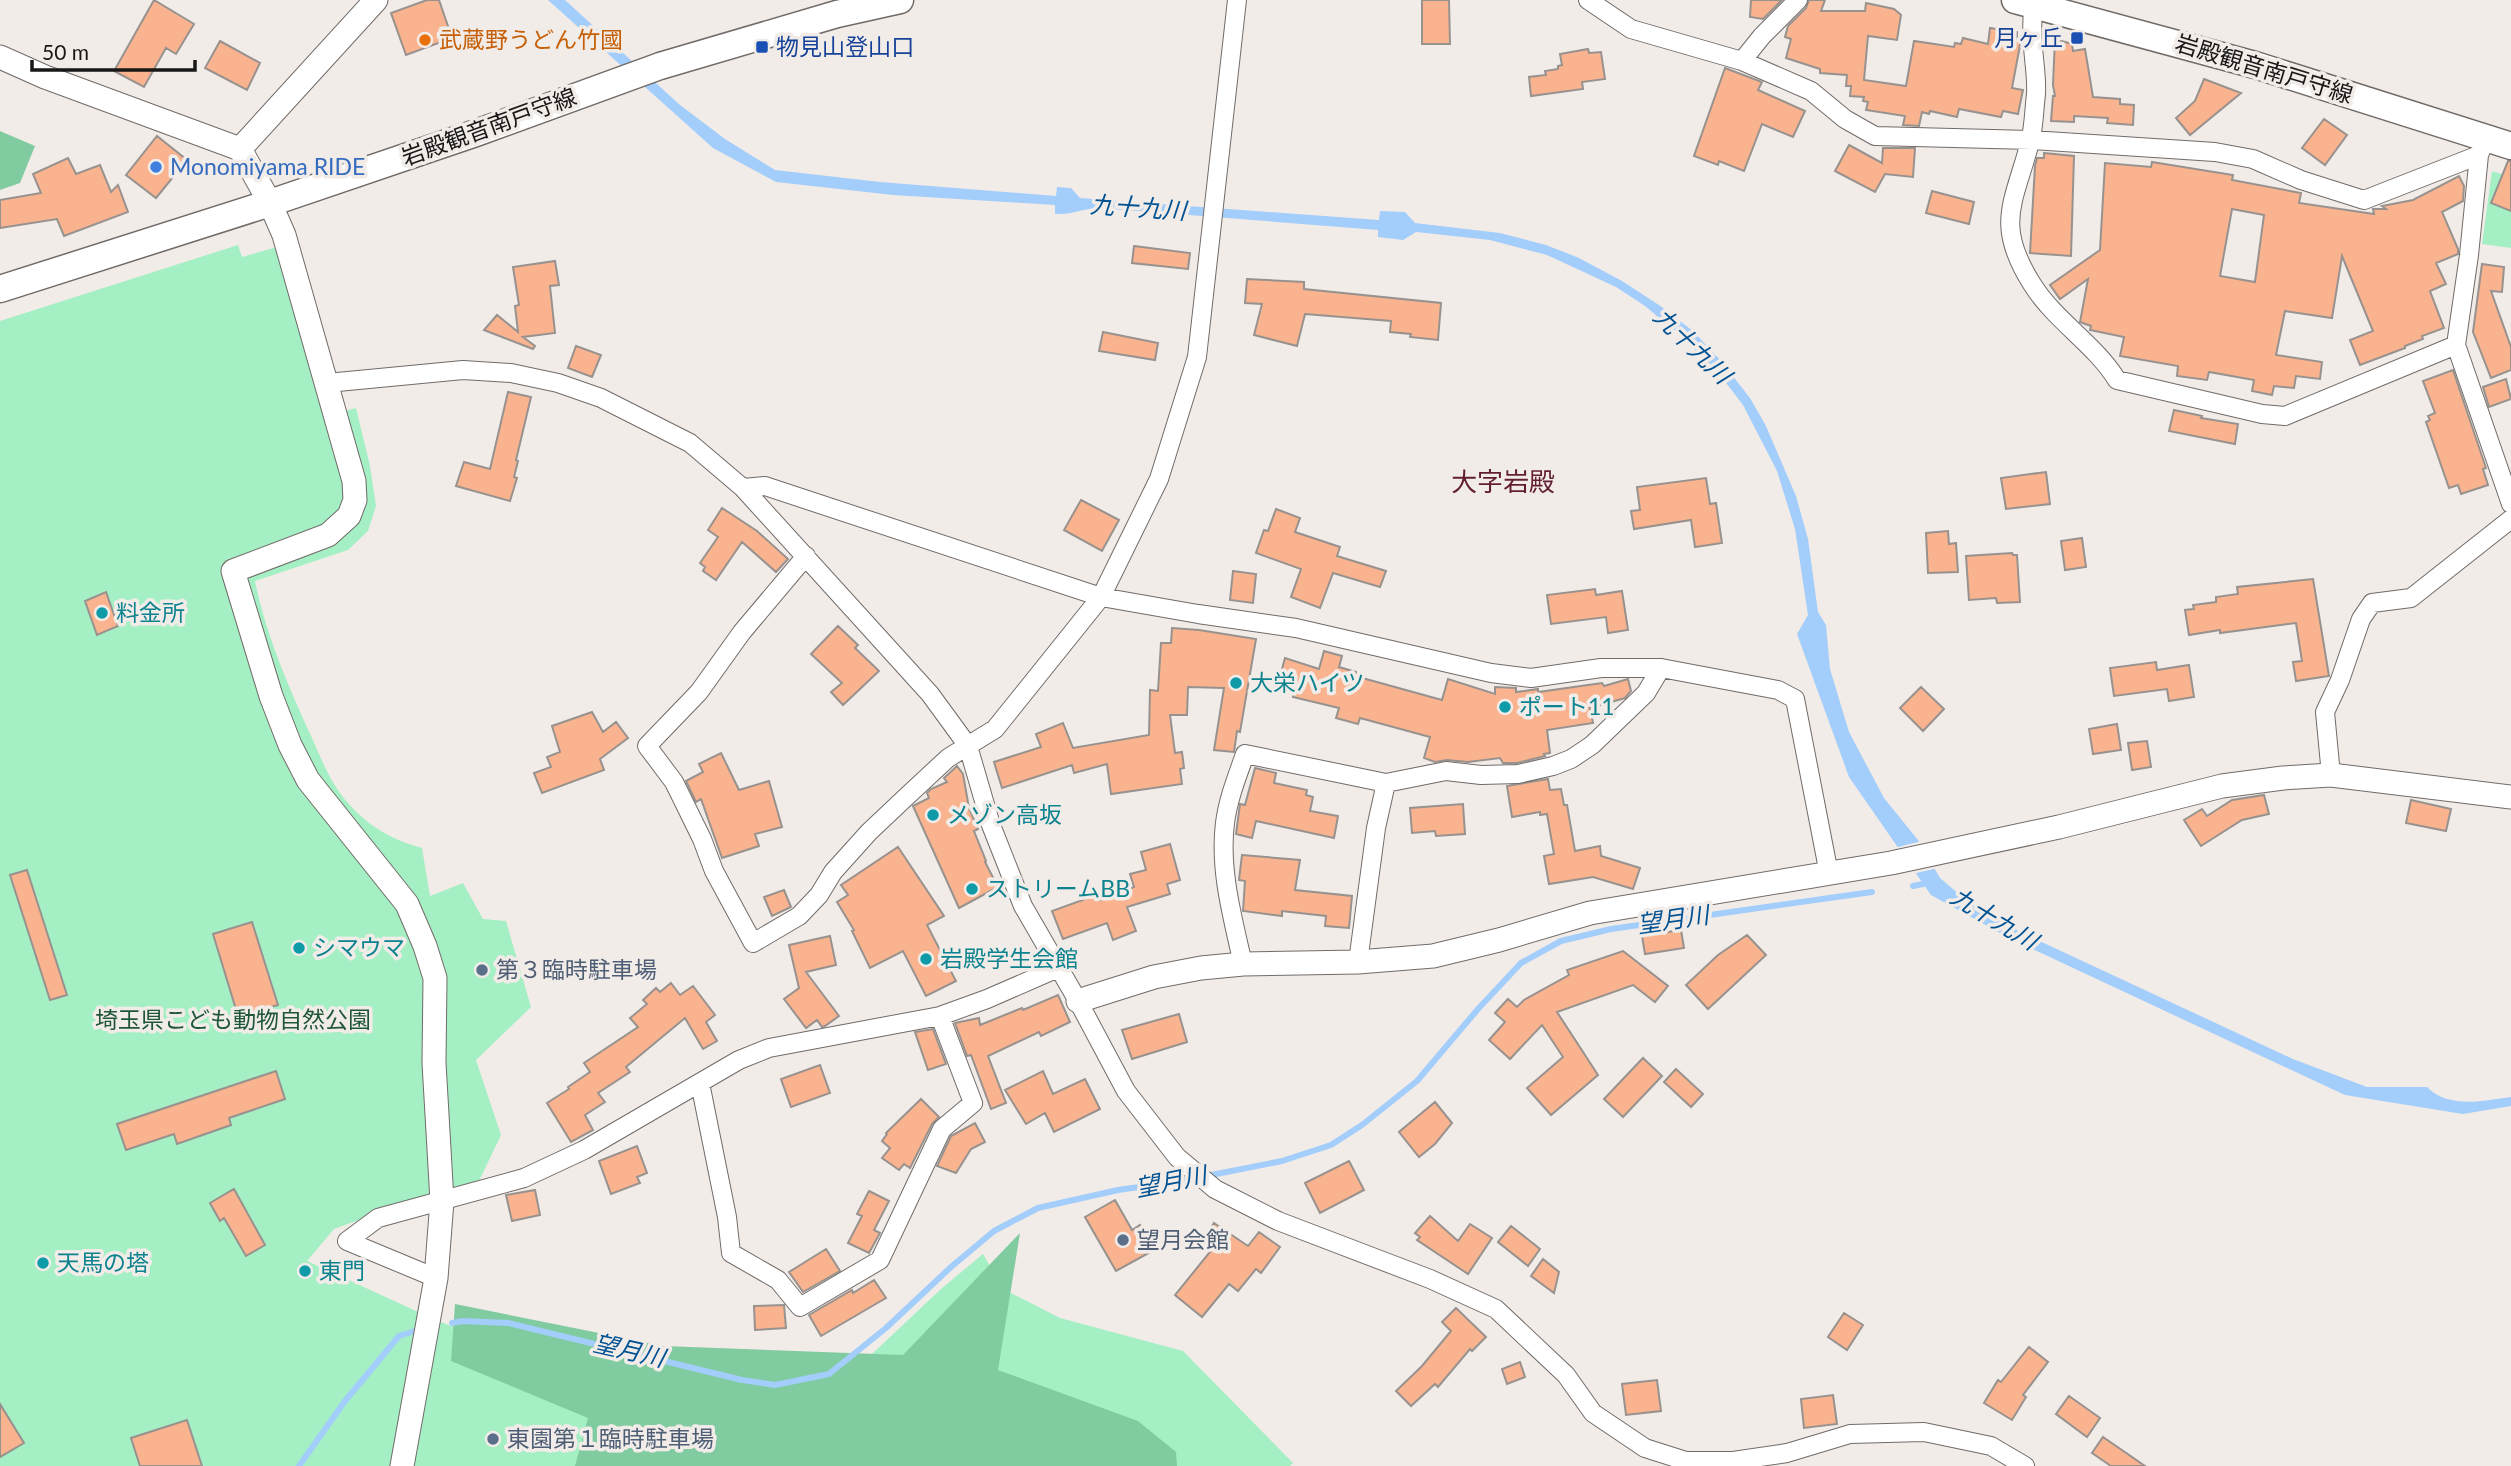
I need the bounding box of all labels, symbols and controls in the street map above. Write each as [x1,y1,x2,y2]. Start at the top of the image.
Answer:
place label: 月ヶ丘 [1994,23,2063,51]
place label: 武蔵野うどん竹國 [439,25,623,53]
scale bar [32,28,194,72]
street label: 岩殿観音南戸守線 [2172,28,2356,108]
marker: 月ヶ丘 [2069,30,2085,46]
marker: 武蔵野うどん竹國 [417,32,433,48]
place label: 物見山登山口 [776,32,914,60]
text: 50 m [42,39,89,64]
marker: 物見山登山口 [754,39,770,55]
street label: 岩殿観音南戸守線 [397,81,580,171]
place label: Monomiyama RIDE [170,152,365,180]
marker: Monomiyama RIDE [148,159,164,175]
water label: 九十九川 [1089,189,1190,225]
water label: 九十九川 [1648,301,1740,391]
district label: 大字岩殿 [1451,465,1555,497]
place label: 料金所 [116,598,185,626]
marker: 料金所 [94,605,110,621]
place label: 大栄ハイツ [1250,668,1365,696]
marker: 大栄ハイツ [1228,675,1244,691]
place label: ポート11 [1519,692,1615,720]
marker: ポート11 [1497,699,1513,715]
place label: メゾン高坂 [947,800,1062,828]
marker: メゾン高坂 [925,807,941,823]
place label: ストリームBB [986,874,1130,902]
marker: ストリームBB [964,881,980,897]
water label: 九十九川 [1946,881,2046,956]
water label: 望月川 [1635,899,1713,938]
place label: シマウマ [313,933,405,961]
marker: シマウマ [291,940,307,956]
place label: 岩殿学生会館 [940,944,1078,972]
marker: 岩殿学生会館 [918,951,934,967]
place label: 第３臨時駐車場 [496,955,657,983]
marker: 第３臨時駐車場 [474,962,490,978]
park label: 埼玉県こども動物自然公園 [95,1005,371,1033]
water label: 望月川 [1133,1159,1212,1202]
place label: 望月会館 [1137,1225,1229,1253]
marker: 望月会館 [1115,1232,1131,1248]
place label: 天馬の塔 [57,1248,149,1276]
marker: 天馬の塔 [35,1255,51,1271]
place label: 東門 [319,1256,365,1284]
marker: 東門 [297,1263,313,1279]
water label: 望月川 [591,1327,671,1372]
place label: 東園第１臨時駐車場 [507,1424,714,1452]
marker: 東園第１臨時駐車場 [485,1431,501,1447]

